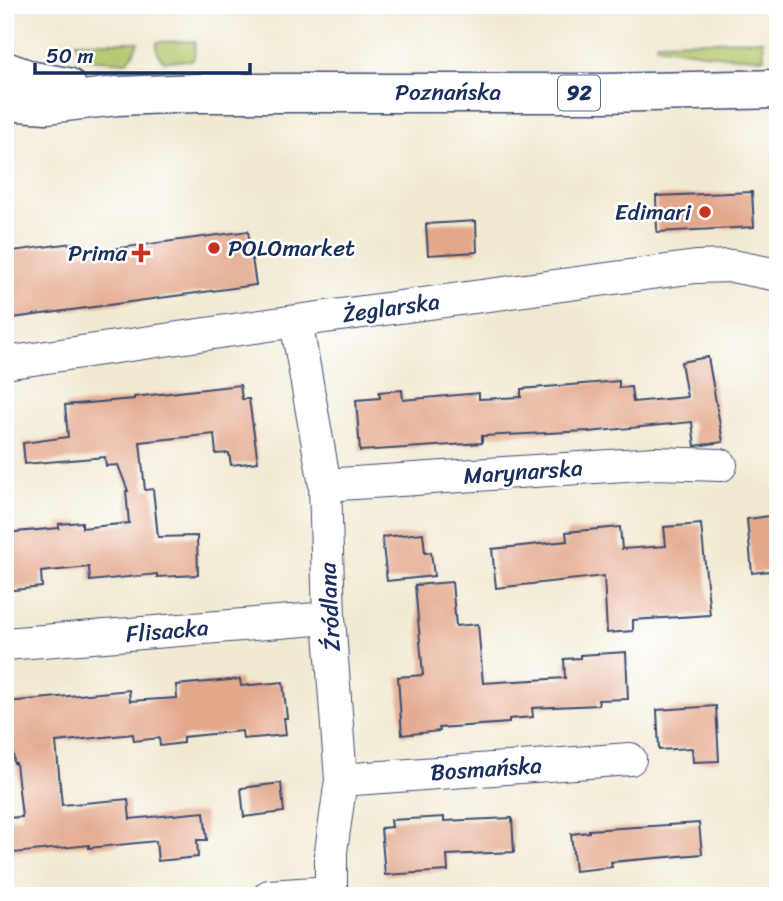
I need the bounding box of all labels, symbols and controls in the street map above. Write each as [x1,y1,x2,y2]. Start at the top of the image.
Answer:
scale bar [35,32,250,76]
text: 50 m [46,37,94,75]
street label: Poznańska [395,72,501,113]
road number: 92 [558,76,600,110]
place label: Edimari [615,192,692,233]
marker: Edimari [697,204,713,220]
place label: POLOmarket [228,228,355,269]
place label: Prima [68,233,127,274]
marker: POLOmarket [206,240,222,256]
marker: Prima [133,245,149,261]
street label: Żeglarska [340,281,443,335]
street label: Marynarska [462,447,584,497]
street label: Źródlana [307,561,353,652]
street label: Flisacka [124,607,210,655]
street label: Bosmańska [429,745,544,793]

